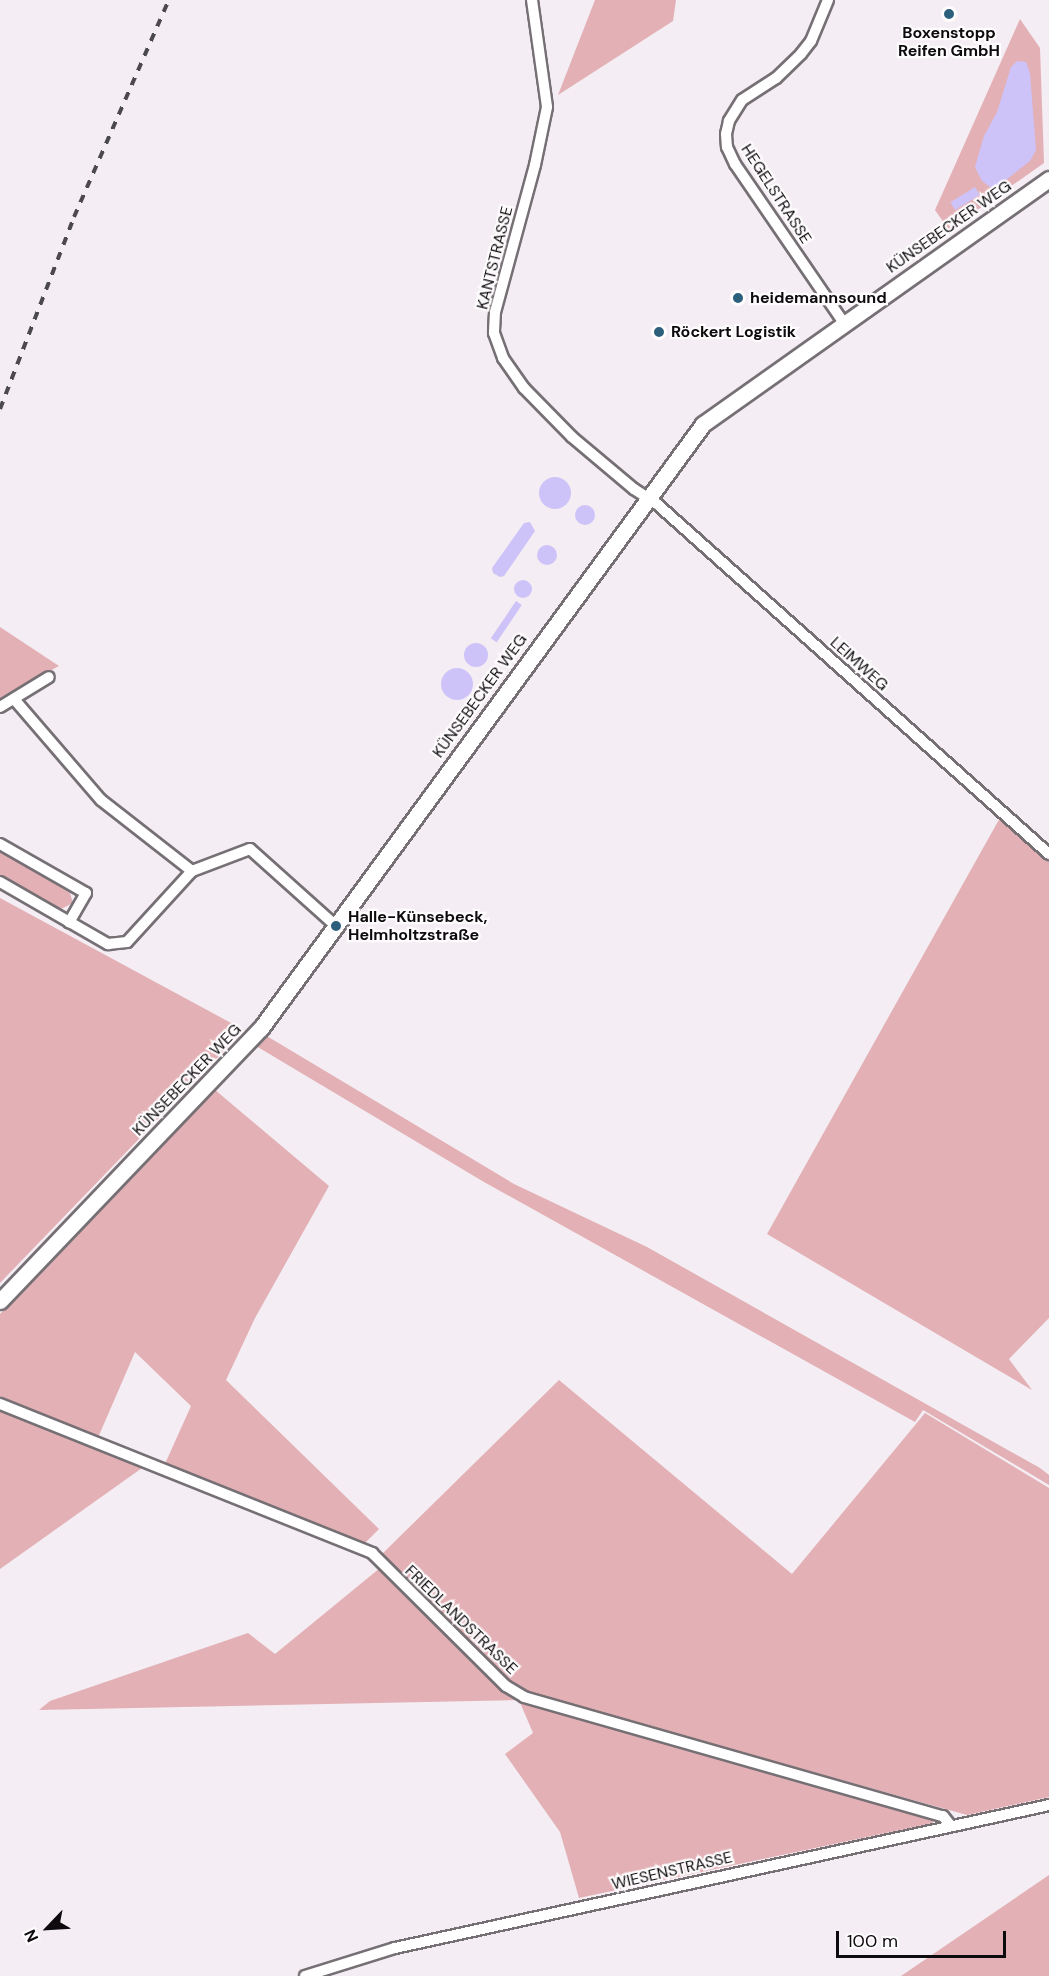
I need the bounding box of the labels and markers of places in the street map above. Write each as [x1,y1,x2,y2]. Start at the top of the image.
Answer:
marker: Boxenstopp Reifen GmbH [942,7,956,21]
place label: Boxenstopp Reifen GmbH [898,23,1000,61]
place label: heidemannsound [750,288,887,308]
marker: heidemannsound [731,291,745,305]
place label: Röckert Logistik [671,322,796,342]
marker: Röckert Logistik [652,325,666,339]
place label: Halle-Künsebeck, Helmholtzstraße [348,907,487,945]
marker: Halle-Künsebeck, Helmholtzstraße [329,919,343,933]

